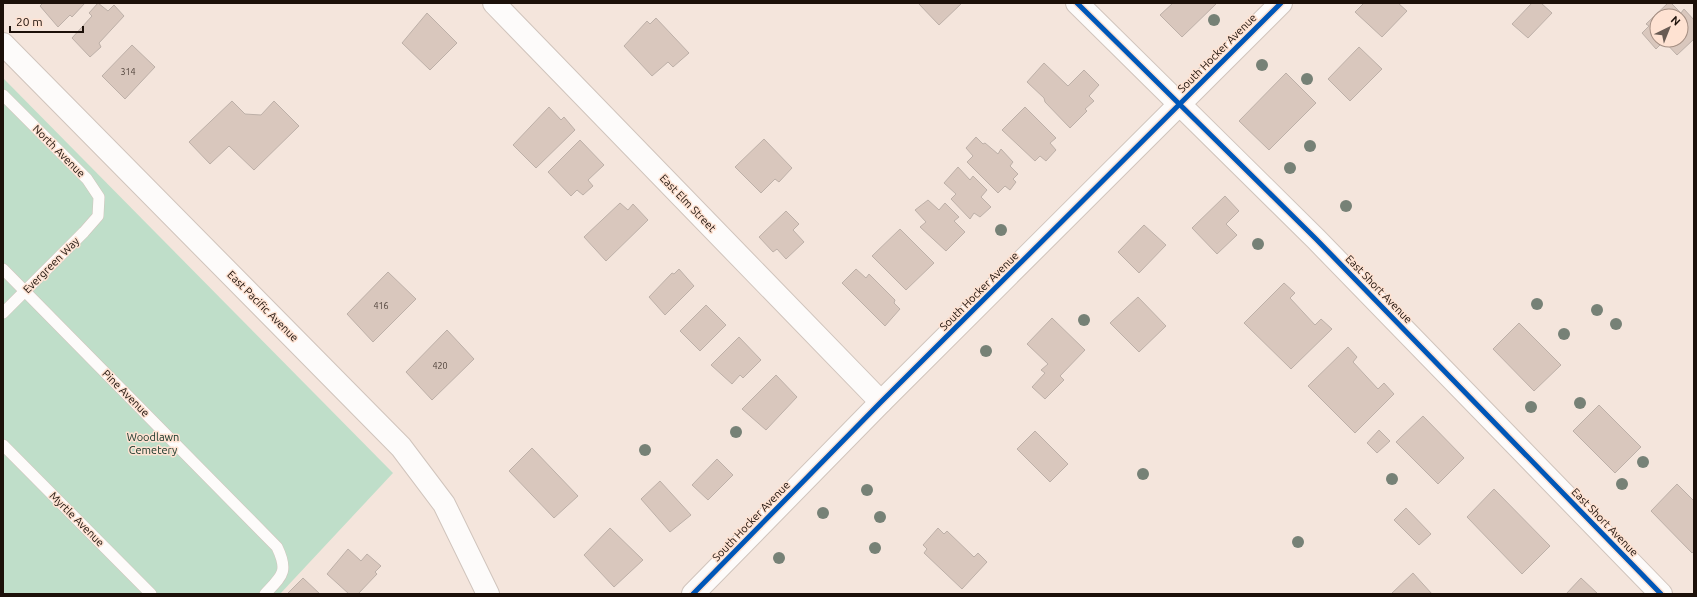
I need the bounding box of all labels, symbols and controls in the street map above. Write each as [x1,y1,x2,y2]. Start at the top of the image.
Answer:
scale bar [10,8,83,34]
north arrow [1649,8,1689,48]
street label: South Hocker Avenue [1175,11,1259,95]
text: N [1669,13,1683,28]
text: 20 m [16,15,43,28]
house number: 314 [120,67,136,77]
street label: North Avenue [30,122,88,180]
street label: East Elm Street [658,172,719,235]
street label: Evergreen Way [21,234,82,295]
street label: South Hocker Avenue [937,249,1021,333]
street label: East Short Avenue [1343,252,1415,326]
street label: East Pacific Avenue [225,268,301,344]
house number: 416 [373,301,389,311]
house number: 420 [432,361,448,371]
street label: Pine Avenue [100,367,152,419]
park label: Woodlawn Cemetery [127,431,179,456]
street label: South Hocker Avenue [710,479,792,563]
street label: East Short Avenue [1569,485,1641,559]
street label: Myrtle Avenue [47,489,107,549]

